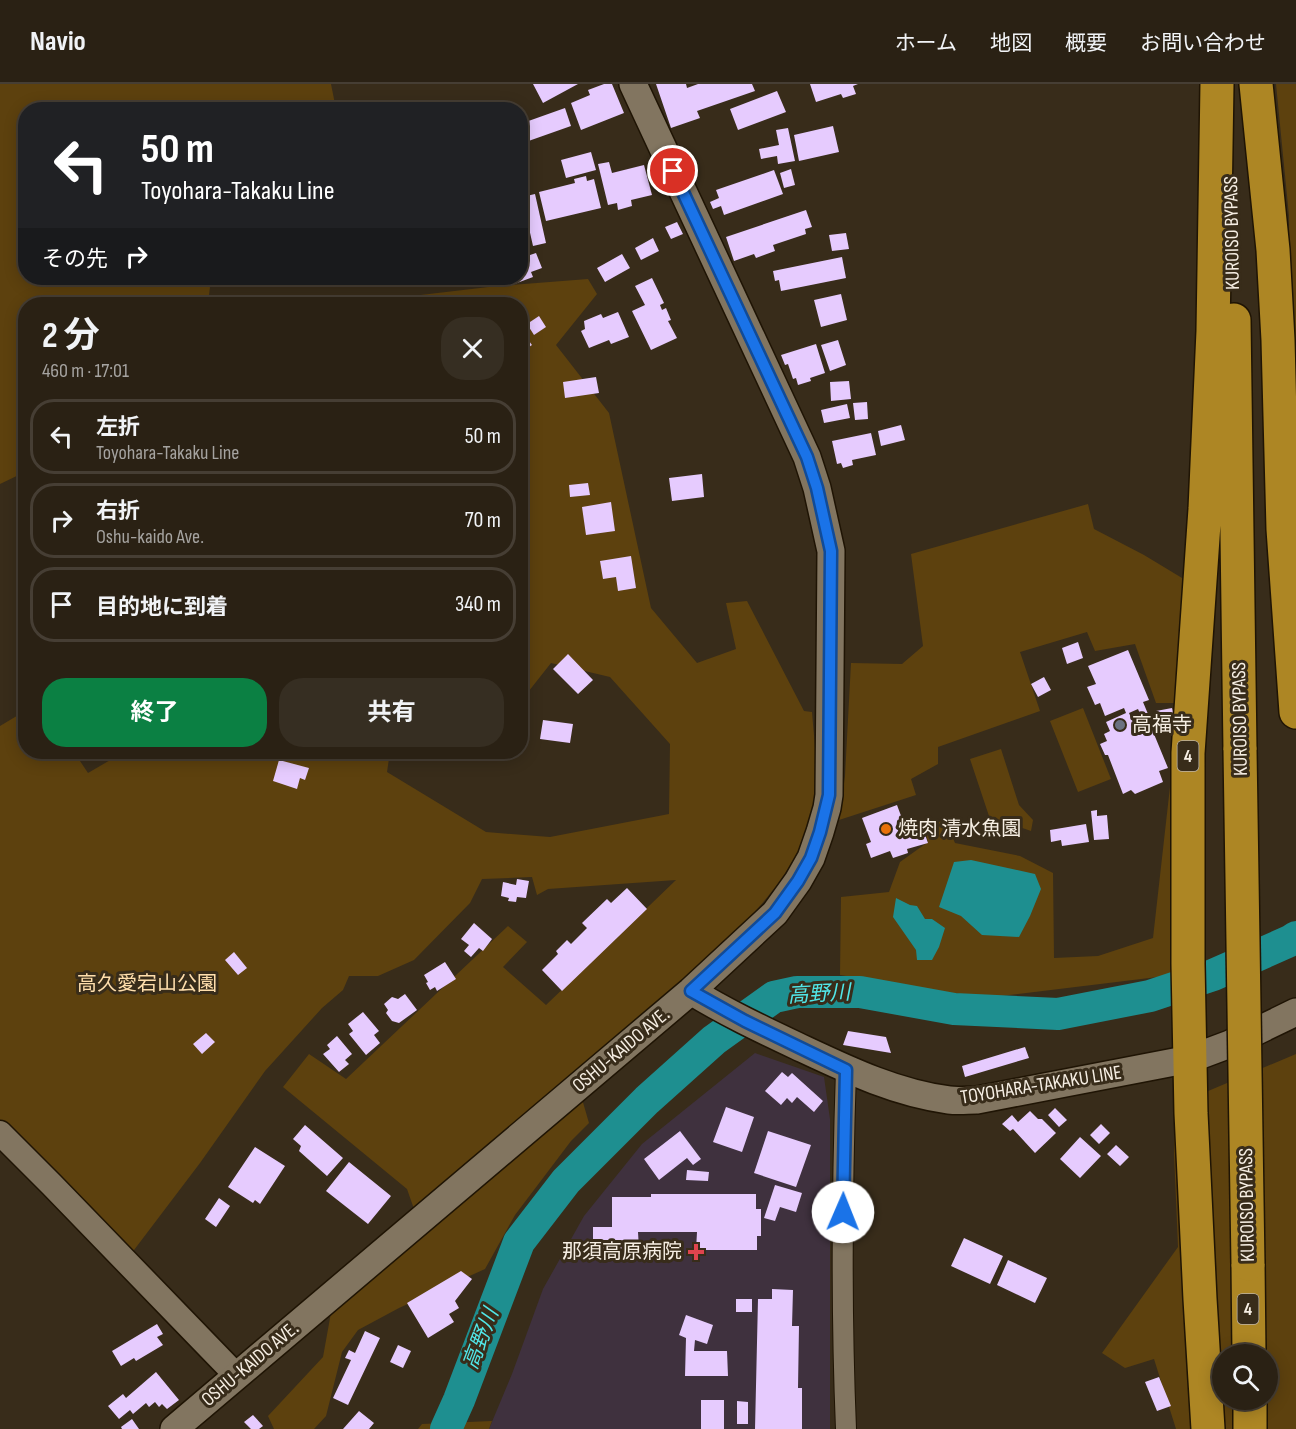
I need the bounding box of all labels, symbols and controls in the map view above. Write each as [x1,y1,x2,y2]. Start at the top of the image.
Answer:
text: Navio [30,25,86,58]
text: ホーム [895,31,957,56]
text: 地図 [990,31,1032,56]
text: 概要 [1065,31,1107,56]
text: お問い合わせ [1140,31,1266,56]
text: 50 m [141,124,214,175]
icon: left [42,126,120,204]
pin [647,145,698,196]
icon: arrive [656,154,689,187]
text: Toyohara-Takaku Line [141,175,334,207]
street label: KUROISO BYPASS [1219,176,1245,290]
icon: right [120,240,153,273]
text: その先 [42,246,108,273]
text: 2 分 [42,315,99,358]
button: close [441,317,504,380]
text: 460 m · 17:01 [42,359,129,383]
text: 左折 [96,414,140,441]
icon: left [45,420,78,453]
text: 50 m [465,423,501,450]
text: Toyohara-Takaku Line [96,441,239,465]
text: 右折 [96,498,140,525]
icon: right [45,504,78,537]
text: 70 m [465,507,501,534]
text: Oshu-kaido Ave. [96,525,204,549]
icon: arrive [45,588,78,621]
text: 340 m [455,591,501,618]
text: 目的地に到着 [96,594,228,621]
street label: KUROISO BYPASS [1227,662,1253,776]
button: 終了 [42,678,267,747]
button: 共有 [279,678,504,747]
place label: 高福寺 [1132,713,1192,737]
marker: 高福寺 [1113,718,1127,732]
road number: 4 [1178,741,1198,771]
place label: 焼肉 清水魚園 [898,817,1021,841]
marker: 焼肉 清水魚園 [879,822,893,836]
park label: 高久愛宕山公園 [77,972,217,996]
water label: 高野川 [787,980,853,1008]
street label: OSHU-KAIDO AVE. [568,1002,674,1098]
street label: TOYOHARA-TAKAKU LINE [959,1060,1123,1110]
street label: KUROISO BYPASS [1234,1148,1260,1262]
position arrow [811,1180,875,1244]
place label: 那須高原病院 [562,1240,682,1264]
marker: 那須高原病院 [687,1243,705,1261]
road number: 4 [1238,1294,1258,1324]
water label: 高野川 [458,1303,505,1373]
street label: OSHU-KAIDO AVE. [197,1316,303,1412]
map controls [1212,1344,1278,1410]
button: search [1212,1344,1278,1410]

